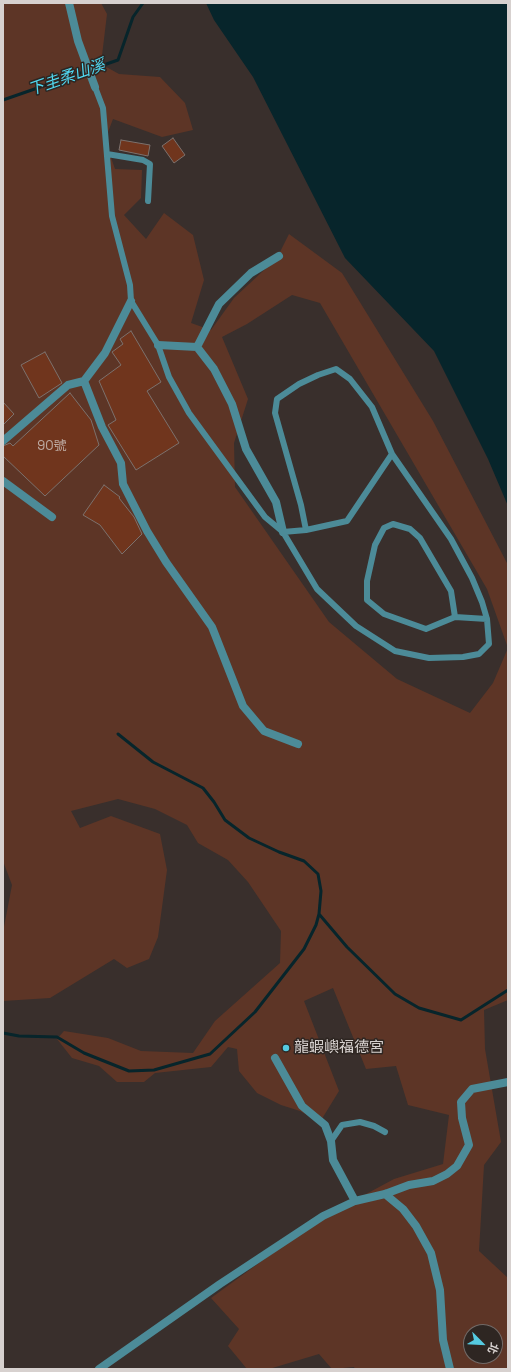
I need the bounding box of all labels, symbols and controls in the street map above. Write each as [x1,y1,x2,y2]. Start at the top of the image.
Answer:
water label: 下圭柔山溪 [26,56,108,100]
house number: 90號 [37,438,67,454]
place label: 龍蝦嶼福德宮 [294,1039,384,1057]
marker: 龍蝦嶼福德宮 [281,1043,291,1053]
north arrow [463,1324,503,1364]
text: 北 [484,1341,502,1356]

